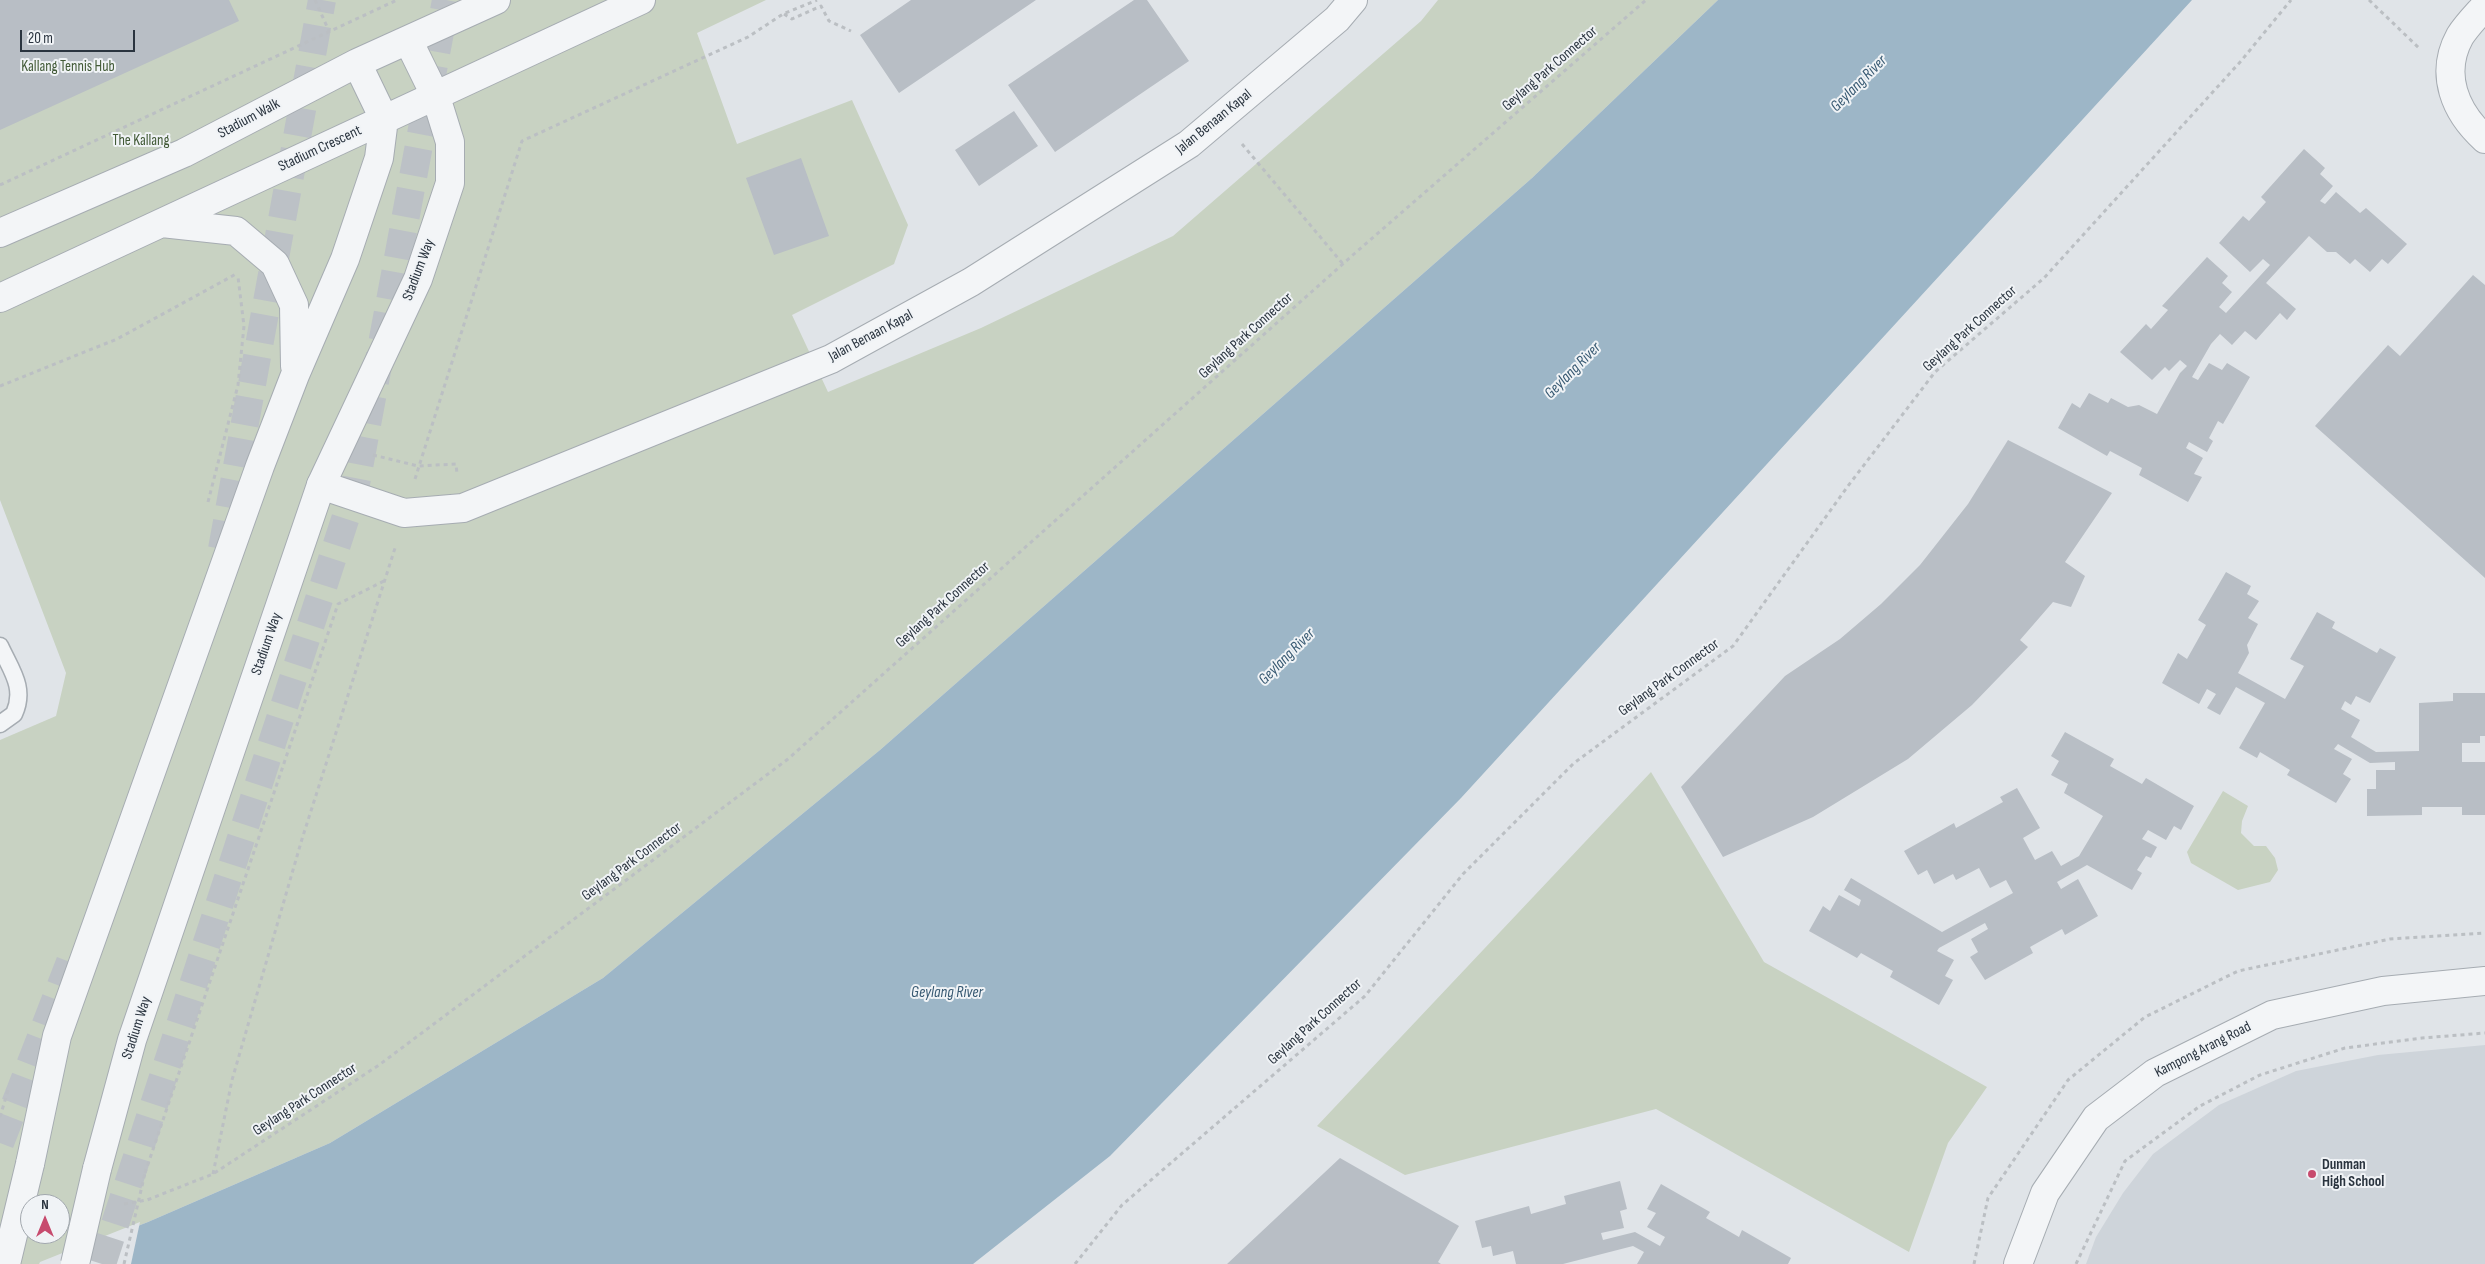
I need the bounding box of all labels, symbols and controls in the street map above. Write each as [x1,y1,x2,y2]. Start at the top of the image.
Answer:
scale bar [22,20,138,52]
street label: Geylang Park Connector [1499,23,1601,115]
text: 20 m [28,29,53,48]
water label: Geylang River [1827,52,1891,116]
park label: Kallang Tennis Hub [21,58,115,76]
street label: Jalan Benaan Kapal [1172,86,1256,158]
street label: Stadium Walk [215,95,283,143]
street label: Stadium Crescent [276,122,364,176]
park label: The Kallang [112,132,170,150]
street label: Stadium Way [399,237,439,303]
street label: Geylang Park Connector [1919,282,2021,376]
street label: Geylang Park Connector [1195,289,1297,383]
street label: Jalan Benaan Kapal [826,306,916,366]
water label: Geylang River [1541,339,1605,403]
street label: Geylang Park Connector [892,558,994,652]
street label: Stadium Way [248,610,286,678]
water label: Geylang River [1255,625,1319,689]
street label: Geylang Park Connector [1615,635,1723,721]
street label: Geylang Park Connector [579,819,685,905]
street label: Geylang Park Connector [1264,975,1366,1069]
water label: Geylang River [911,983,983,1003]
street label: Stadium Way [118,994,156,1062]
street label: Kampong Arang Road [2152,1018,2254,1082]
street label: Geylang Park Connector [250,1060,360,1140]
place label: Dunman High School [2322,1156,2384,1191]
marker: Dunman High School [2306,1168,2318,1180]
north arrow [20,1194,70,1244]
text: N [41,1196,49,1213]

